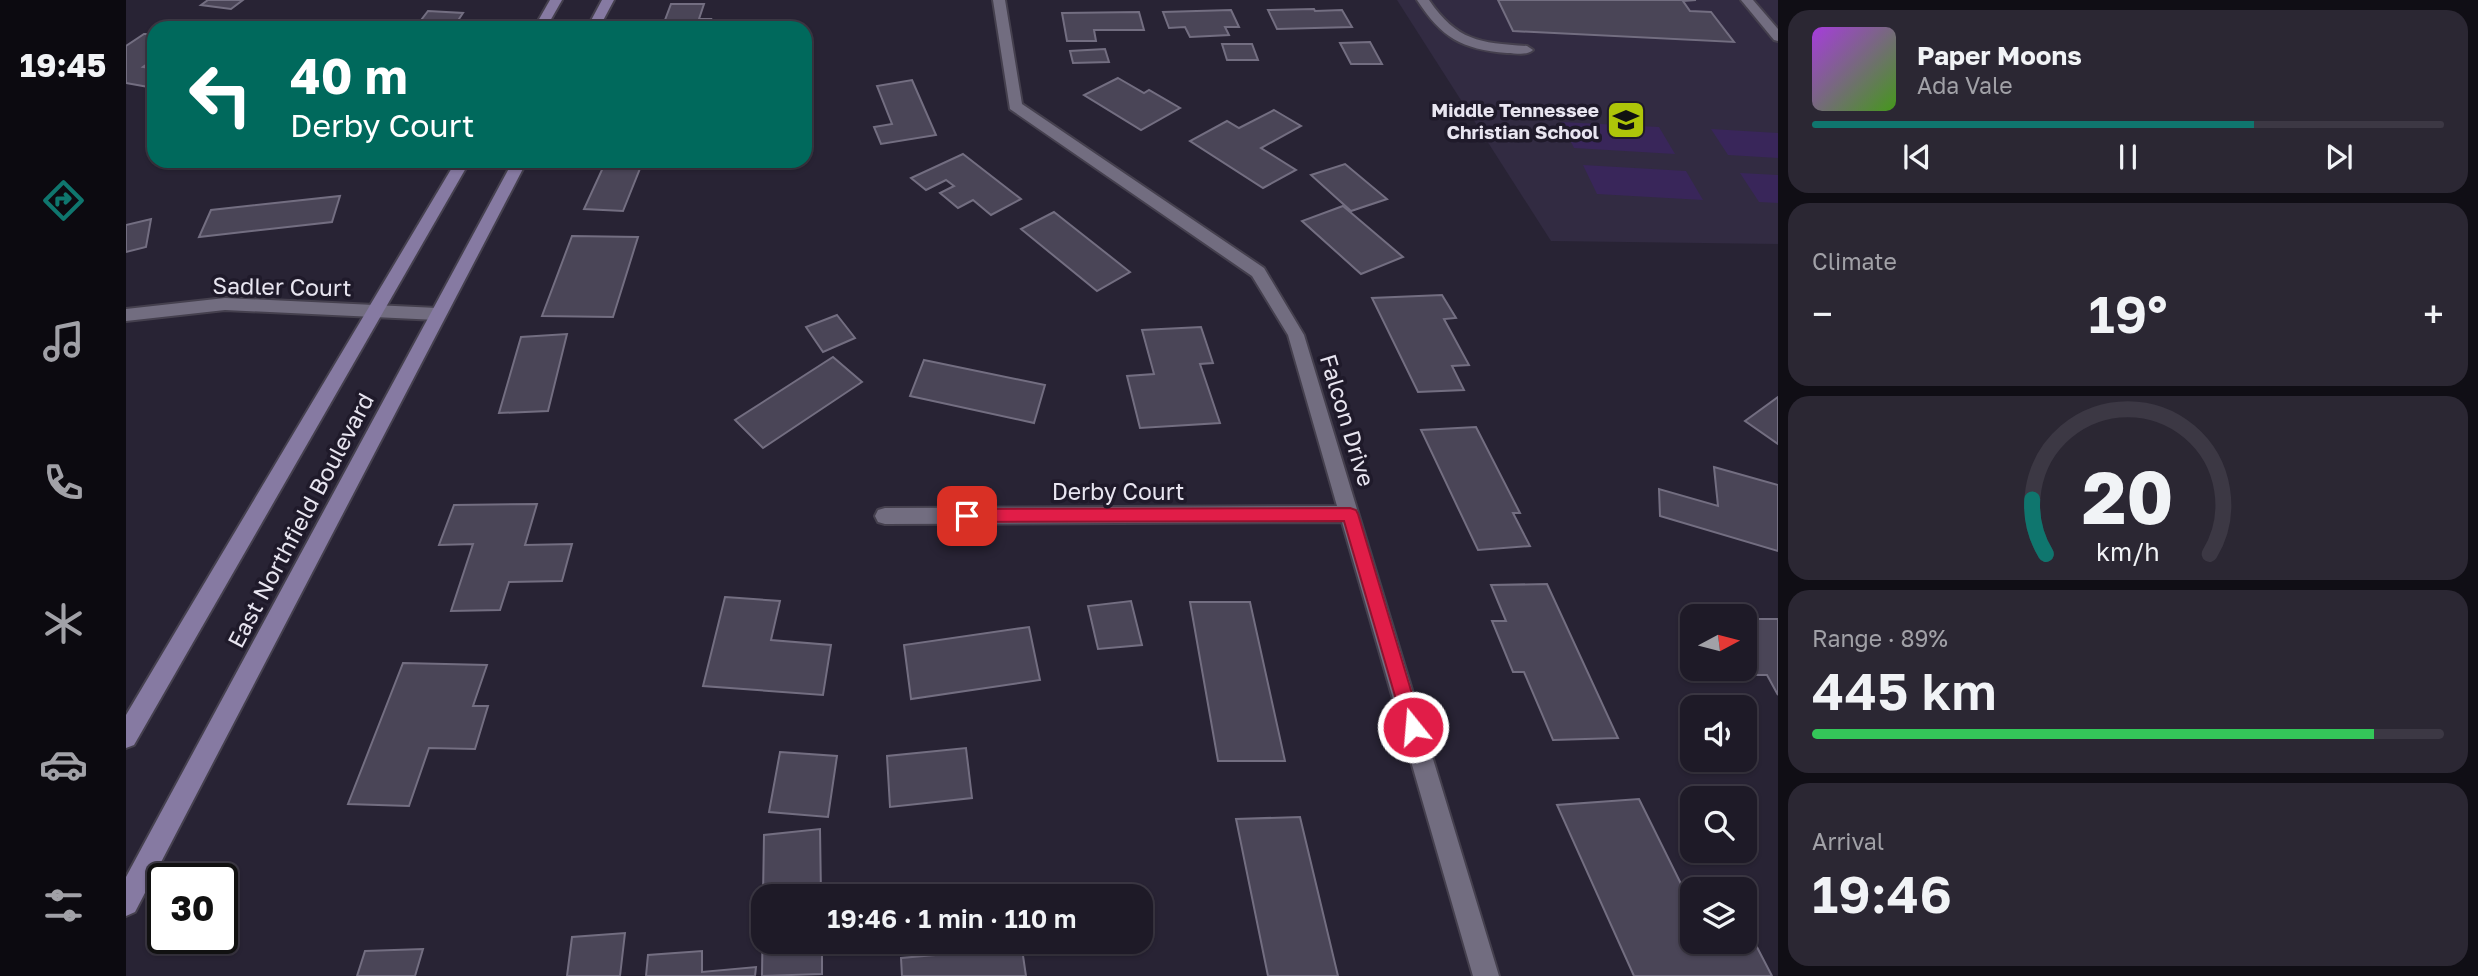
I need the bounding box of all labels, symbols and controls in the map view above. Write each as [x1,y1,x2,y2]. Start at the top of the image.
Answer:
text: Paper Moons [1917,40,2082,71]
text: 19:45 [20,46,106,84]
text: 40 m [290,46,408,105]
icon: left [175,49,266,140]
text: Ada Vale [1917,71,2013,99]
place label: Middle Tennessee Christian School [1431,98,1599,143]
school or university icon: Middle Tennessee Christian School [1605,99,1647,141]
text: Derby Court [290,106,475,144]
icon: previous [1898,138,1936,176]
icon: pause [2109,138,2147,176]
icon: next [2320,138,2358,176]
icon: directions [39,176,88,225]
text: Climate [1812,247,1897,275]
street label: Sadler Court [212,271,352,301]
text: 19° [2089,282,2167,344]
text: − [1812,291,1833,336]
text: + [2423,291,2444,336]
icon: music [39,317,88,366]
street label: Falcon Drive [1315,351,1381,489]
street label: East Northfield Boulevard [221,388,379,652]
text: 20 [2082,453,2174,540]
icon: phone [39,458,88,507]
street label: Derby Court [1052,477,1184,505]
pin [937,486,997,546]
icon: arrive [948,497,986,535]
text: km/h [2096,536,2160,567]
icon: climate [39,599,88,648]
north arrow [1680,604,1757,681]
map controls [1680,604,1757,954]
text: Range · 89% [1812,624,1948,652]
text: 445 km [1812,659,1997,721]
position arrow [1376,690,1450,764]
button: sound [1680,695,1757,772]
icon: car [39,740,88,789]
button: search [1680,786,1757,863]
text: Arrival [1812,827,1884,855]
text: 19:46 [1812,862,1952,924]
speed limit sign: 30 [147,863,238,954]
button: layers [1680,877,1757,954]
icon: filters [39,881,88,930]
text: 19:46 · 1 min · 110 m [827,903,1077,934]

